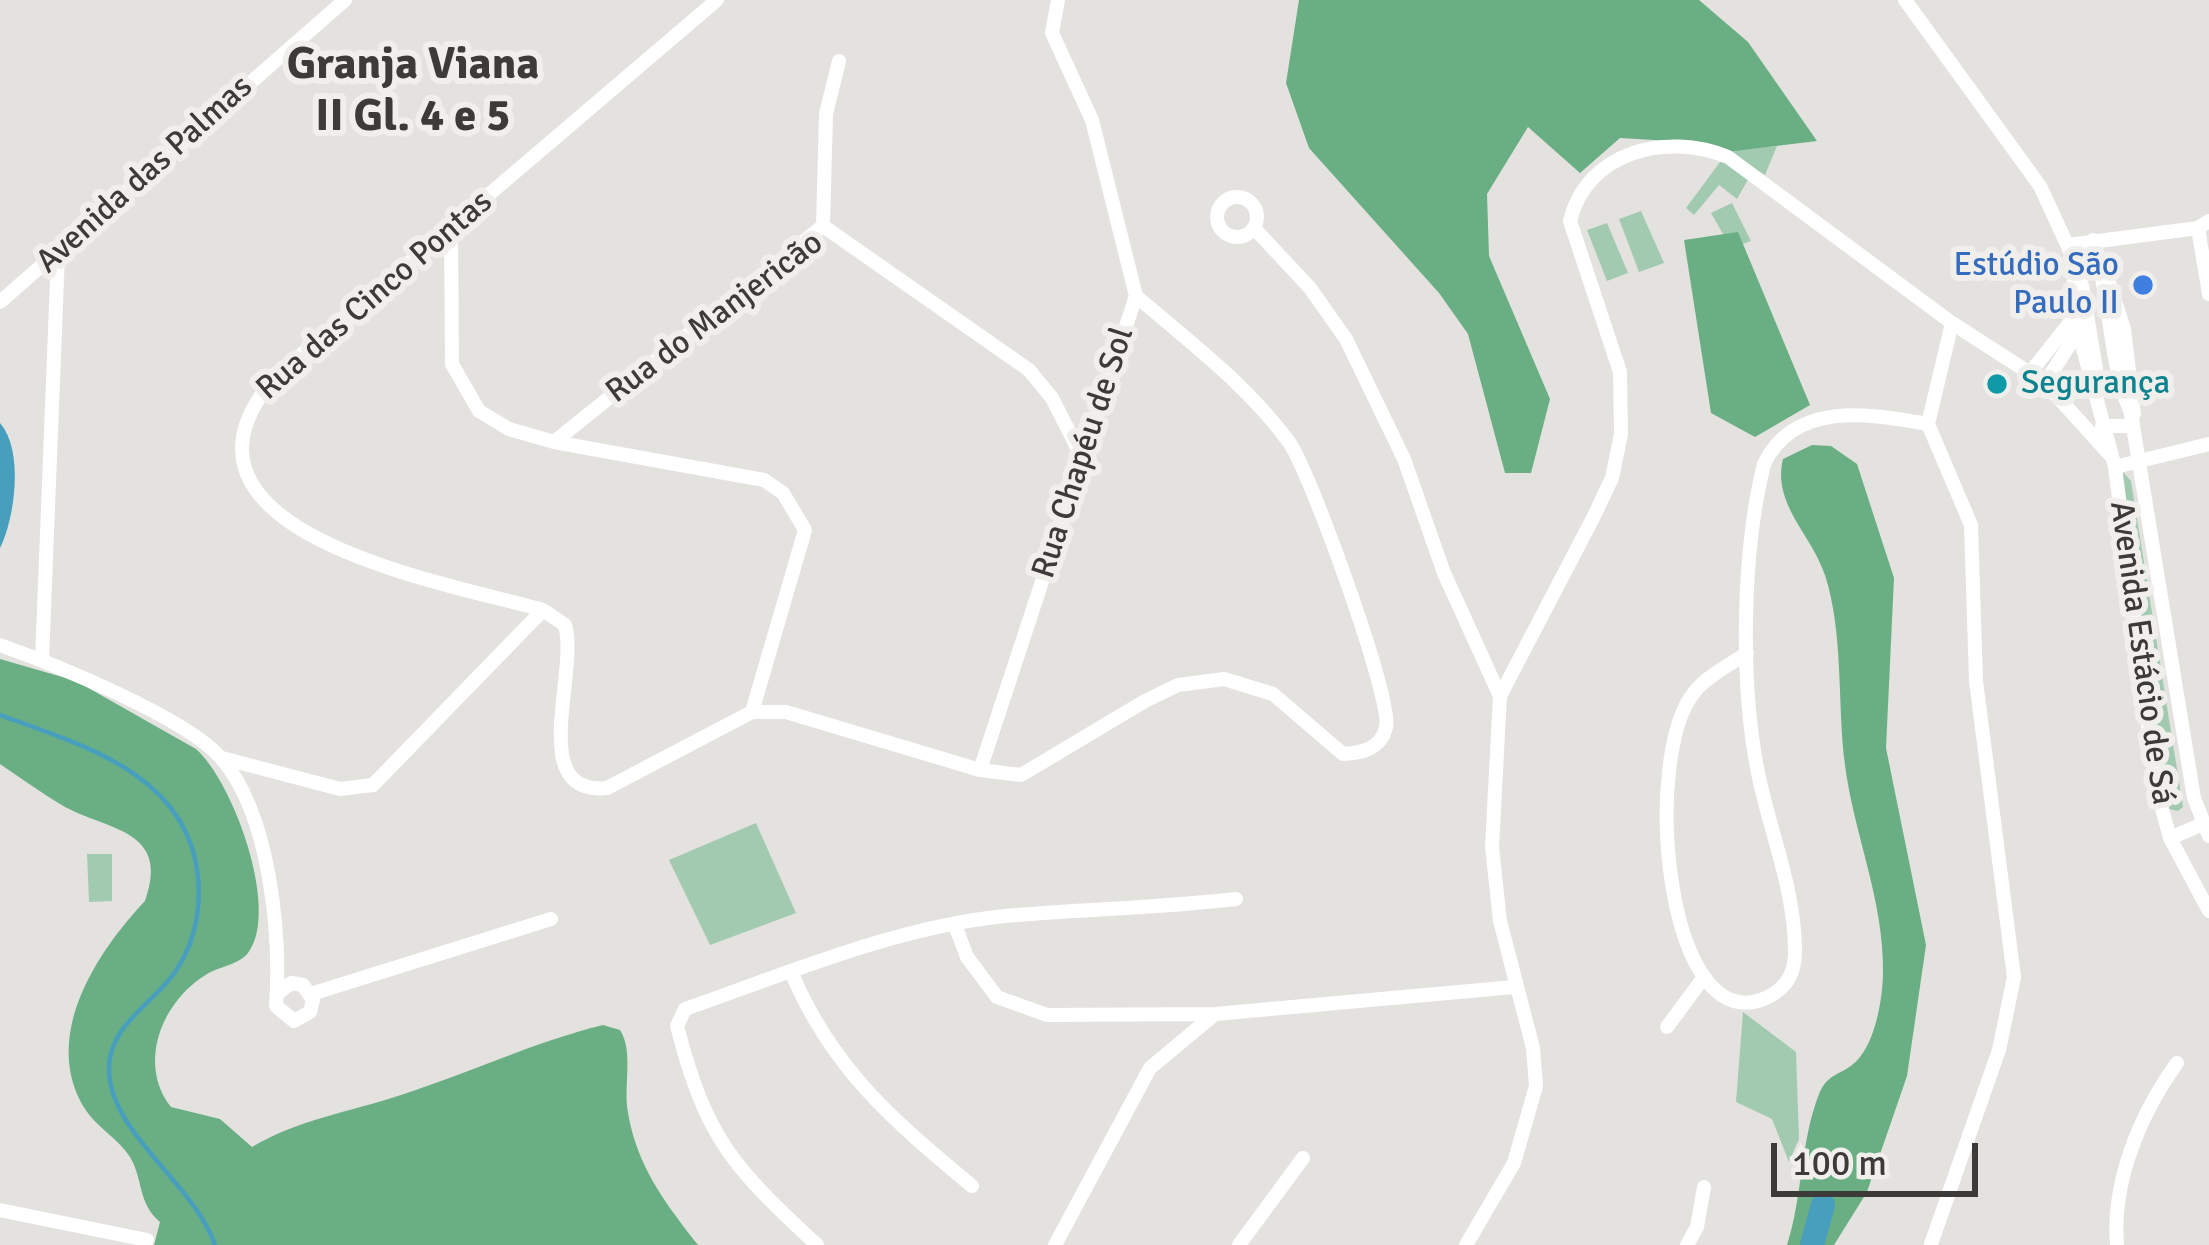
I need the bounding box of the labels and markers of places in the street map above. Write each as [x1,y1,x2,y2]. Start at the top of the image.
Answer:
place label: Estúdio São Paulo II [1953,246,2119,324]
marker: Estúdio São Paulo II [2130,272,2156,298]
place label: Segurança [2021,364,2170,404]
marker: Segurança [1984,371,2010,397]

